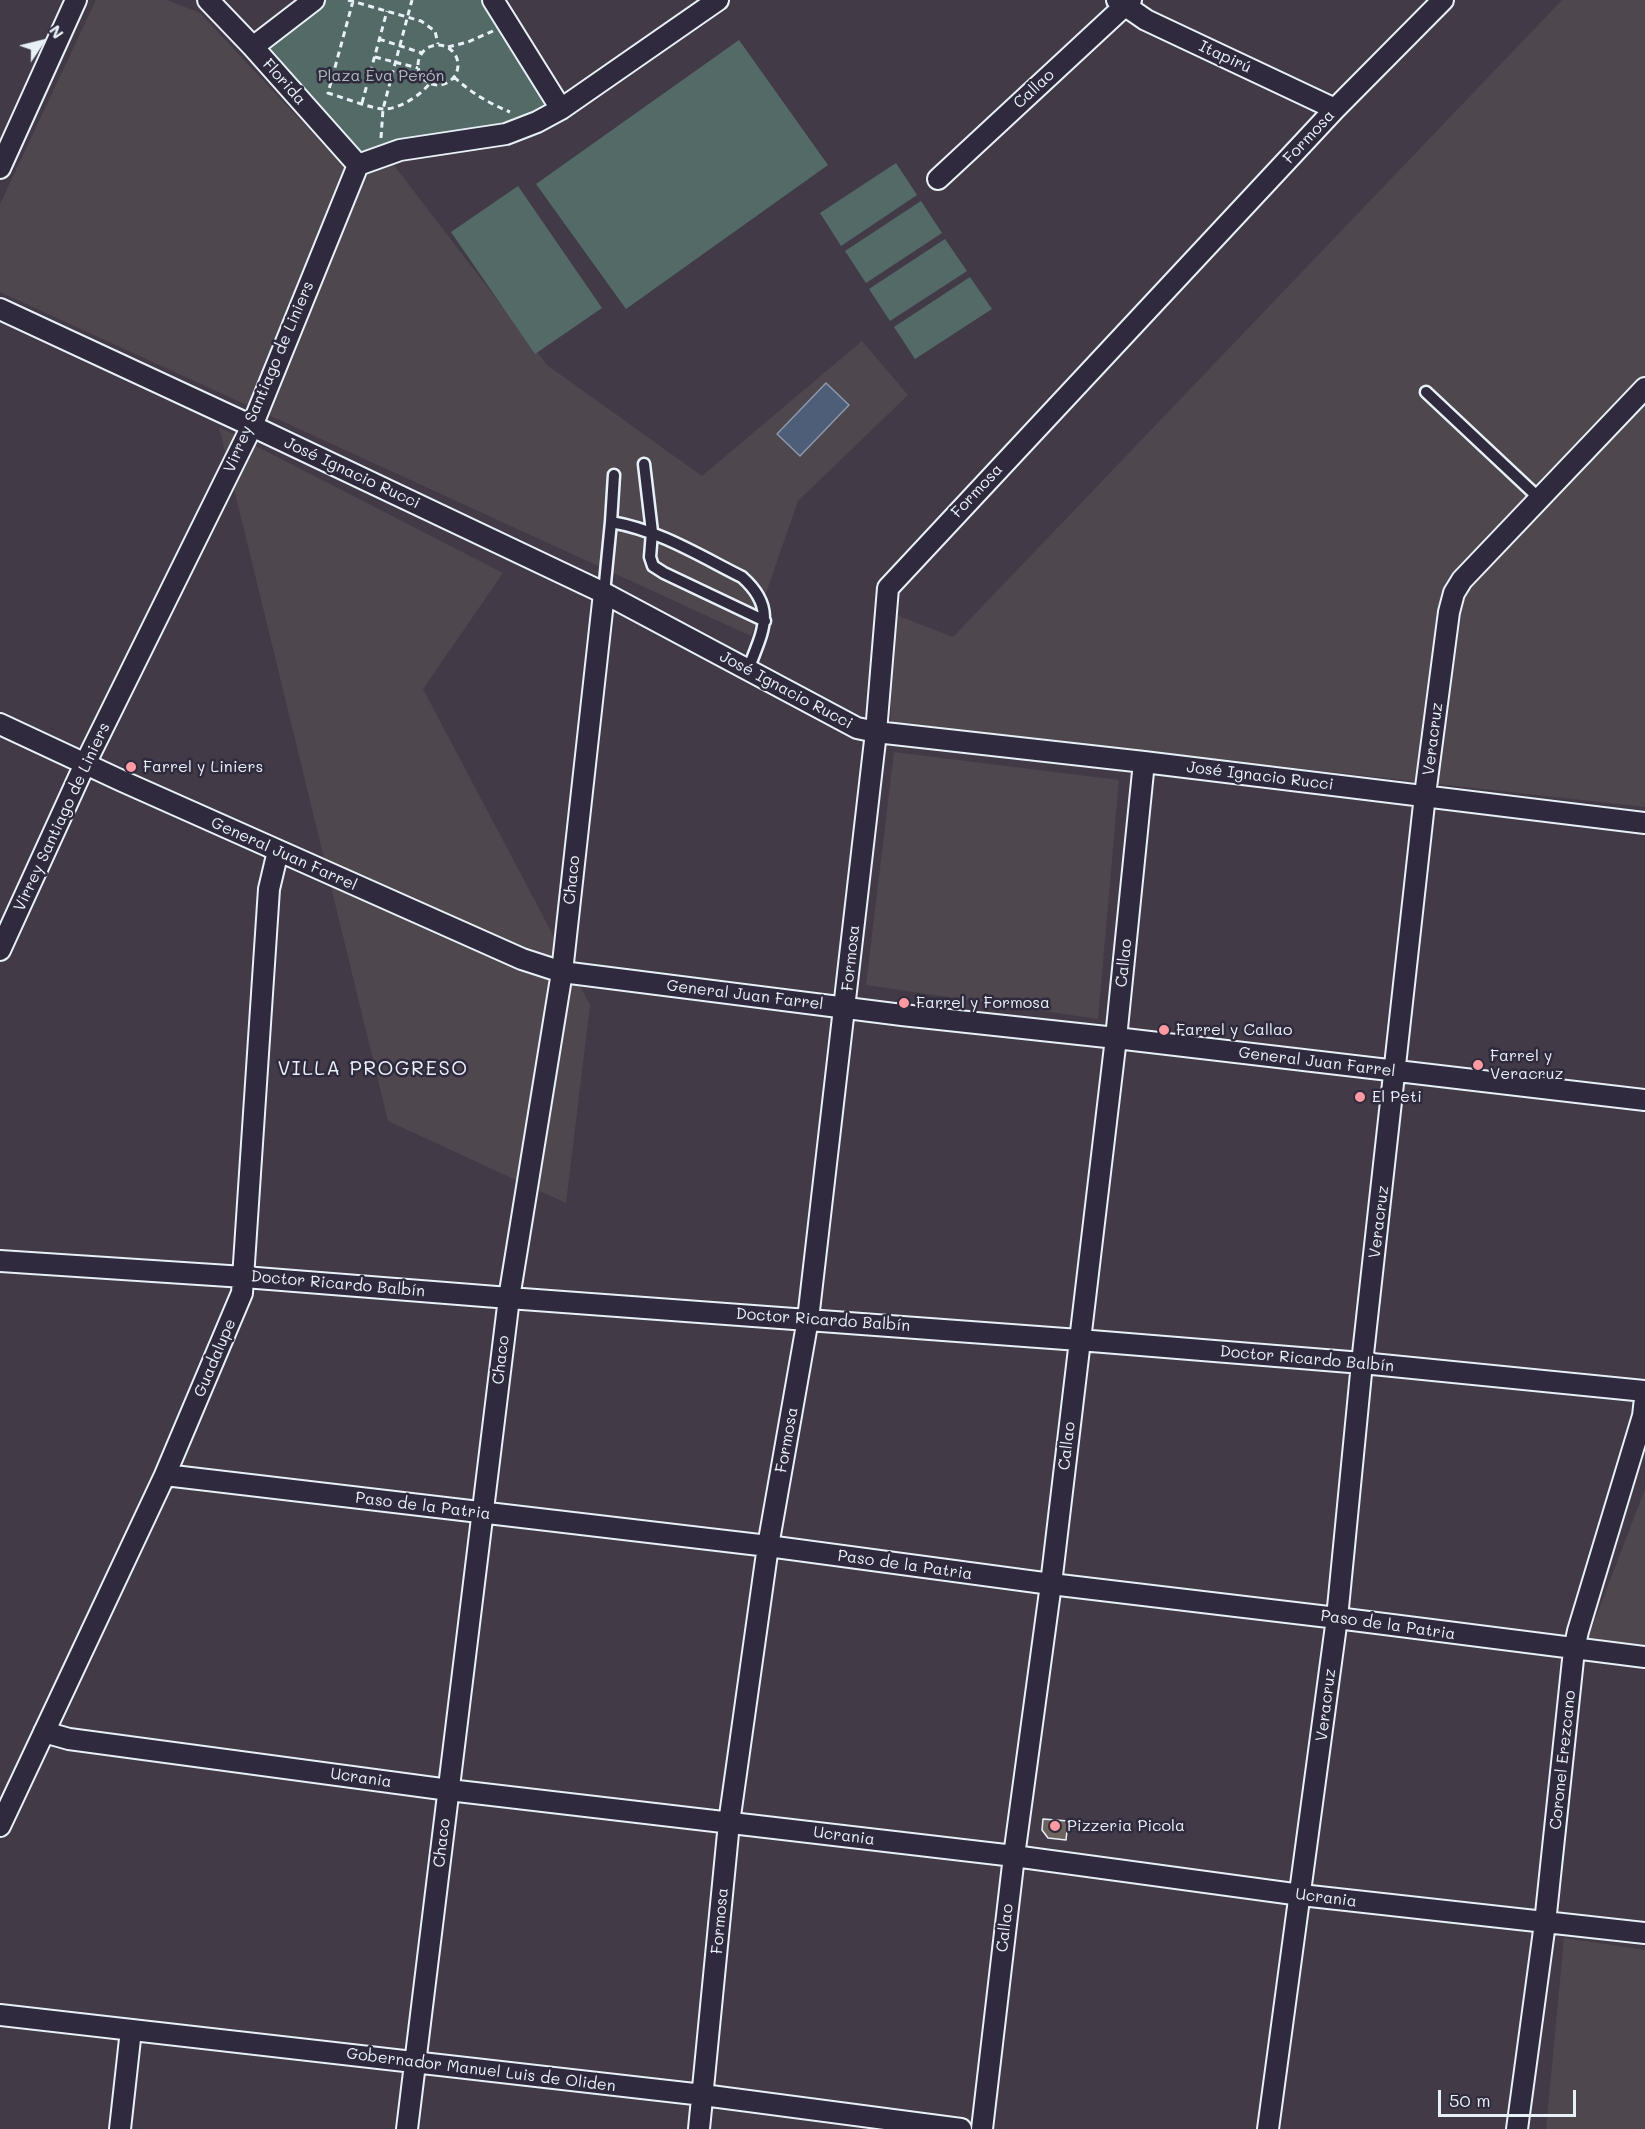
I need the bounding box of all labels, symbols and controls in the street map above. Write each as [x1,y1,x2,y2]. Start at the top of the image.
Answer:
north arrow [12,12,72,72]
text: N [45,20,69,42]
street label: Itapirú [1196,37,1254,77]
street label: Florida [258,55,310,109]
street label: Callao [1010,65,1058,113]
park label: Plaza Eva Perón [318,66,444,86]
street label: Formosa [1279,106,1339,168]
street label: Virrey Santiago de Liniers [220,278,318,476]
street label: José Ignacio Rucci [281,433,423,513]
street label: Formosa [947,460,1007,522]
street label: José Ignacio Rucci [716,647,856,733]
street label: Veracruz [1419,701,1447,777]
street label: Virrey Santiago de Liniers [10,719,114,915]
place label: Farrel y Liniers [143,757,263,777]
street label: José Ignacio Rucci [1185,757,1335,795]
marker: Farrel y Liniers [124,760,138,774]
street label: General Juan Farrel [208,813,360,895]
street label: Chaco [560,854,584,906]
street label: Formosa [838,924,864,992]
street label: Callao [1112,938,1136,988]
street label: General Juan Farrel [665,976,825,1014]
place label: Farrel y Formosa [916,993,1050,1013]
marker: Farrel y Formosa [897,996,911,1010]
place label: Farrel y Callao [1176,1020,1292,1040]
marker: Farrel y Callao [1157,1023,1171,1037]
street label: General Juan Farrel [1237,1043,1397,1081]
place label: Farrel y Veracruz [1490,1046,1563,1084]
district label: VILLA PROGRESO [278,1057,468,1081]
marker: Farrel y Veracruz [1471,1058,1485,1072]
place label: El Peti [1372,1087,1422,1107]
marker: El Peti [1353,1090,1367,1104]
street label: Veracruz [1365,1184,1393,1260]
street label: Doctor Ricardo Balbín [250,1267,426,1301]
street label: Doctor Ricardo Balbín [735,1304,911,1336]
street label: Guadalupe [190,1316,240,1400]
street label: Chaco [488,1334,514,1386]
street label: Doctor Ricardo Balbín [1219,1342,1395,1376]
street label: Formosa [772,1406,802,1474]
street label: Callao [1054,1421,1080,1471]
street label: Paso de la Patria [354,1488,492,1524]
street label: Paso de la Patria [836,1546,974,1584]
street label: Paso de la Patria [1319,1606,1457,1644]
street label: Veracruz [1312,1667,1340,1743]
street label: Coronel Erezcano [1546,1689,1580,1831]
street label: Ucrania [329,1764,393,1792]
place label: Pizzeria Picola [1067,1816,1185,1836]
street label: Chaco [429,1817,455,1869]
marker: Pizzeria Picola [1048,1819,1062,1833]
street label: Ucrania [812,1823,876,1849]
street label: Ucrania [1294,1885,1358,1911]
street label: Formosa [708,1887,732,1955]
street label: Callao [992,1903,1018,1953]
street label: Gobernador Manuel Luis de Oliden [345,2044,617,2096]
scale bar [1441,2078,1579,2116]
text: 50 m [1449,2088,1491,2112]

